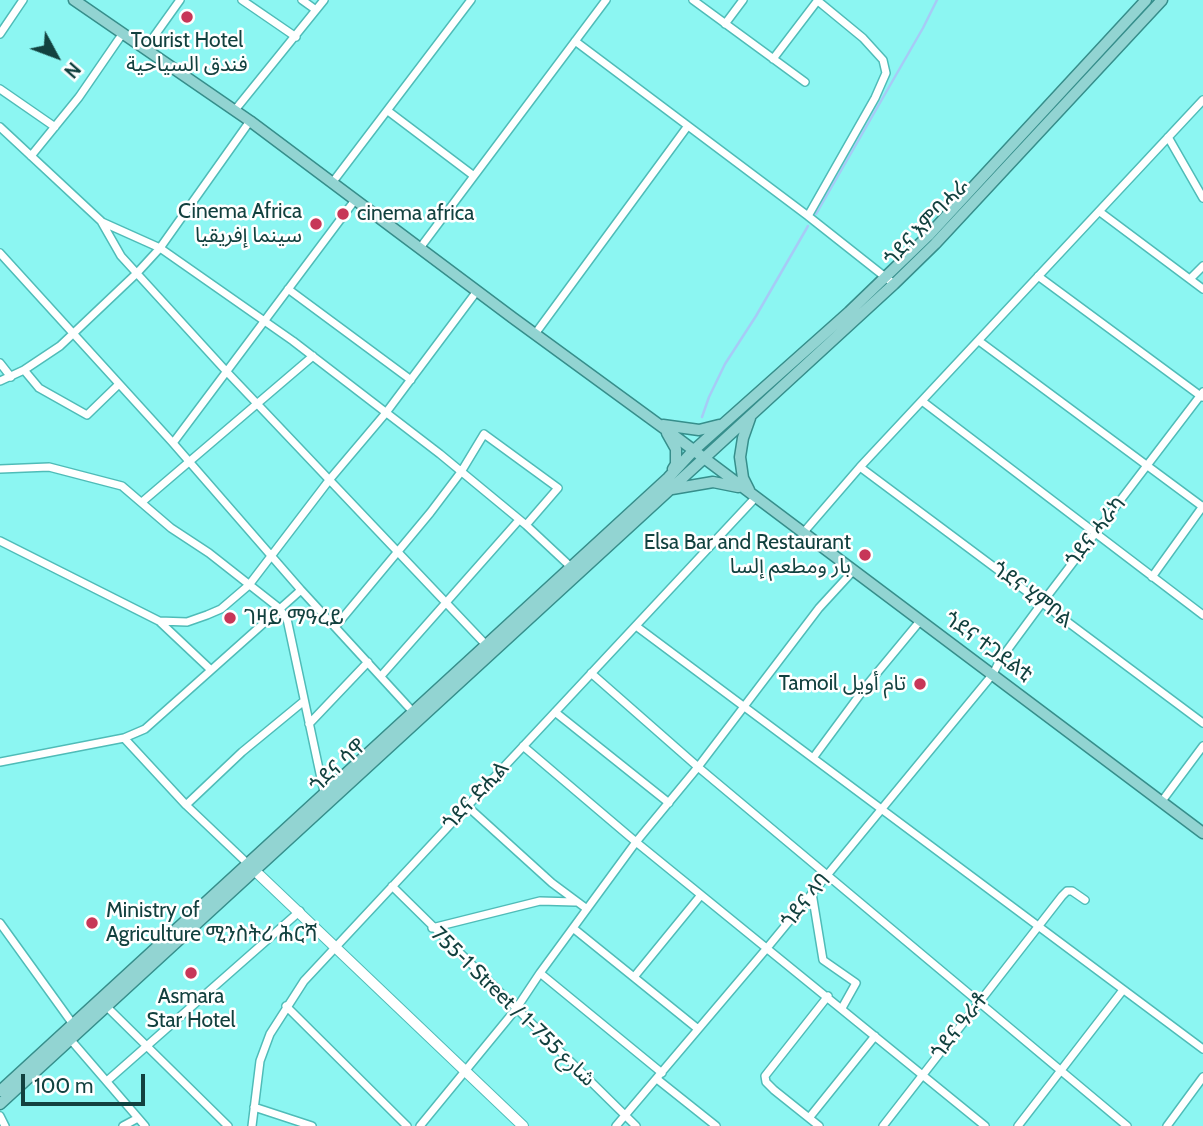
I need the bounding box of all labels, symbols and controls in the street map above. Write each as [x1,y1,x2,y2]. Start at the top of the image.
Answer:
marker: Tourist Hotel فندق السياحية [179,9,195,25]
north arrow [21,21,91,91]
place label: Tourist Hotel فندق السياحية [126,28,248,78]
text: N [59,57,85,83]
street label: ጎደና እምባሓራ [879,174,975,272]
place label: Cinema Africa سينما إفريقيا [178,199,302,249]
place label: cinema africa [357,201,474,227]
marker: cinema africa [335,206,351,222]
marker: Cinema Africa سينما إفريقيا [308,216,324,232]
street label: ጎደና ሓራካ [1060,491,1132,573]
place label: Elsa Bar and Restaurant بار ومطعم إلسا [644,530,851,580]
marker: Elsa Bar and Restaurant بار ومطعم إلسا [857,547,873,563]
street label: ጎደና ሂምቦል [987,557,1077,633]
place label: ገዛይ ማዓረይ [244,605,344,631]
street label: ጎደና ተጋደልቲ [939,607,1037,687]
marker: ገዛይ ማዓረይ [222,610,238,626]
place label: Tamoil تام أويل [779,671,906,697]
marker: Tamoil تام أويل [912,676,928,692]
street label: ጎደና ሳዋ [305,734,371,798]
street label: ጎደና ድሒል [438,756,514,836]
street label: ጎደና ላባ [776,868,836,934]
place label: Ministry of Agriculture ሚንስትሪ ሕርሻ [106,898,317,948]
marker: Ministry of Agriculture ሚንስትሪ ሕርሻ [84,915,100,931]
street label: 755-1 Street / شارع 755-1 [426,922,600,1092]
marker: Asmara Star Hotel [183,965,199,981]
place label: Asmara Star Hotel [146,984,236,1034]
street label: ጎደና ዓራቶ [926,987,994,1065]
scale bar [24,1060,149,1104]
text: 100 m [34,1073,93,1098]

